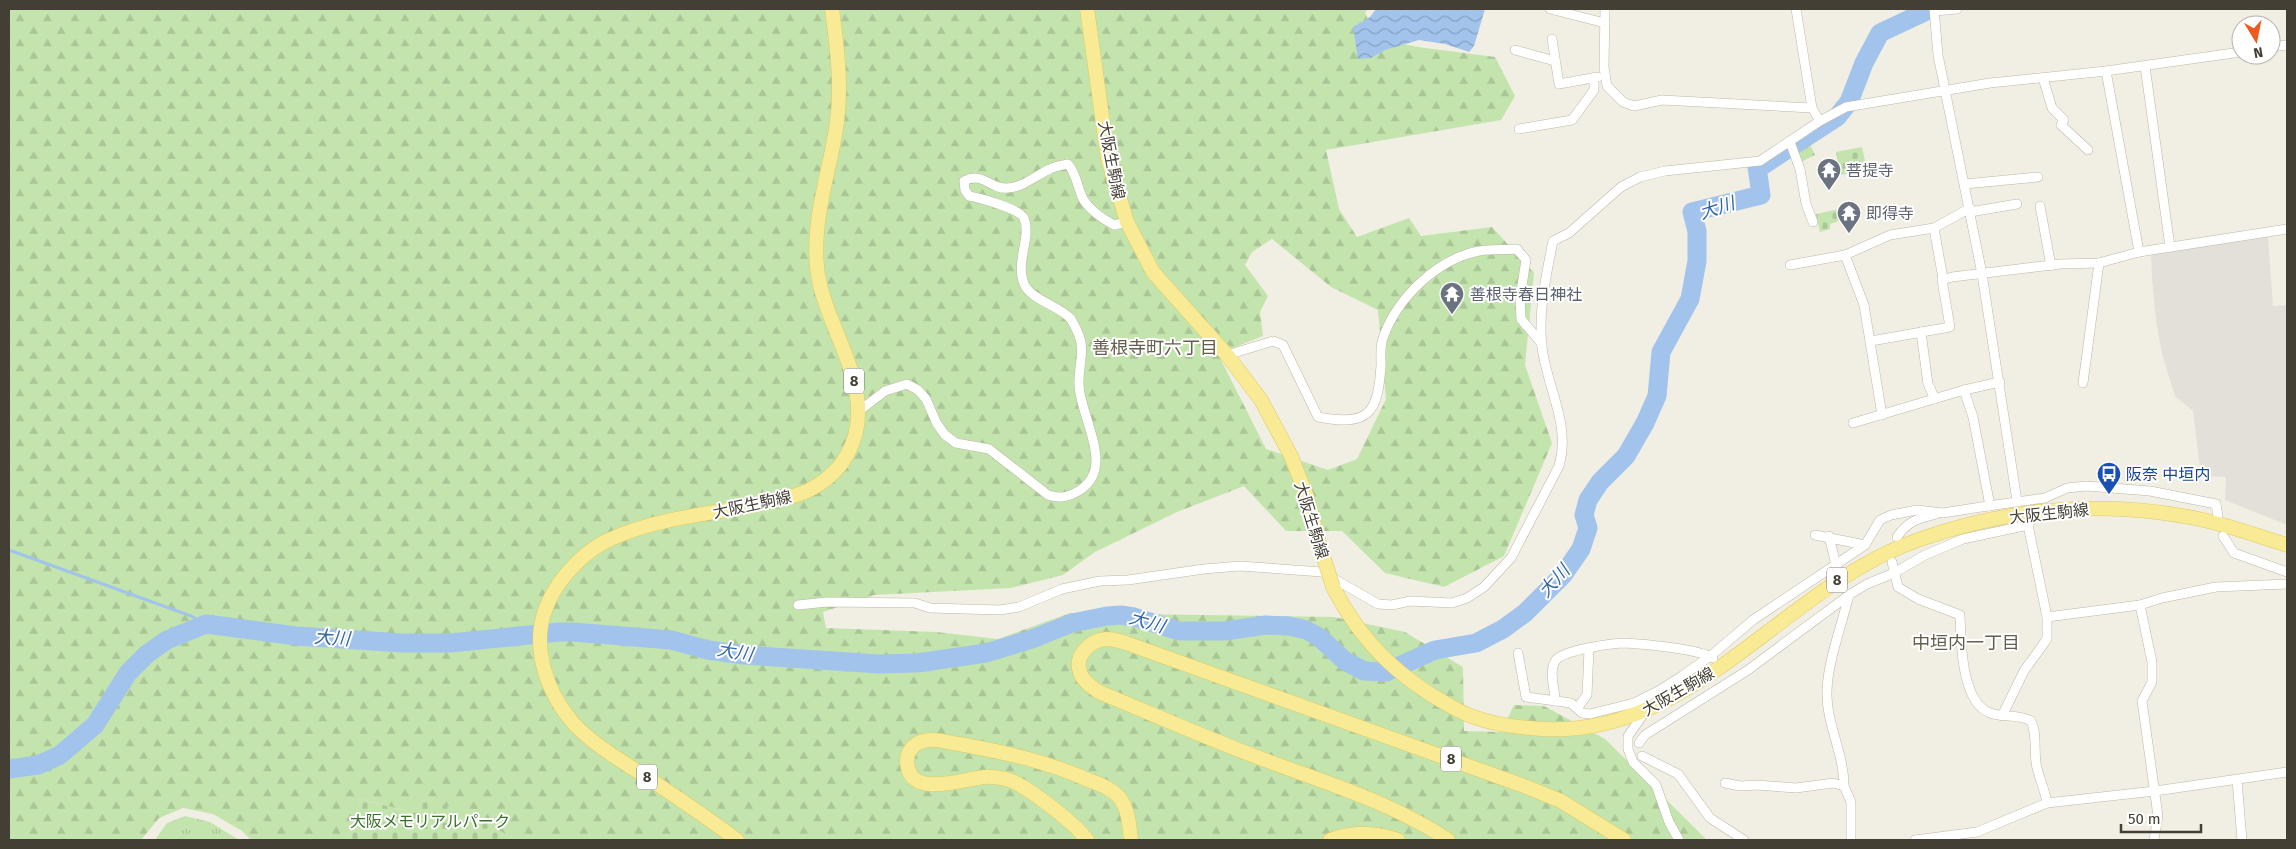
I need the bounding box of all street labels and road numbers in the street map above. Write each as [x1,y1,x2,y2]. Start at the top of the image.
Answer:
street label: 大阪生駒線 [1095,119,1128,201]
road number: 8 [844,368,864,394]
street label: 大阪生駒線 [1291,479,1332,561]
street label: 大阪生駒線 [711,487,793,522]
street label: 大阪生駒線 [2008,500,2090,527]
road number: 8 [1827,568,1847,592]
street label: 大阪生駒線 [1639,663,1718,720]
road number: 8 [1441,746,1461,772]
road number: 8 [637,764,657,790]

